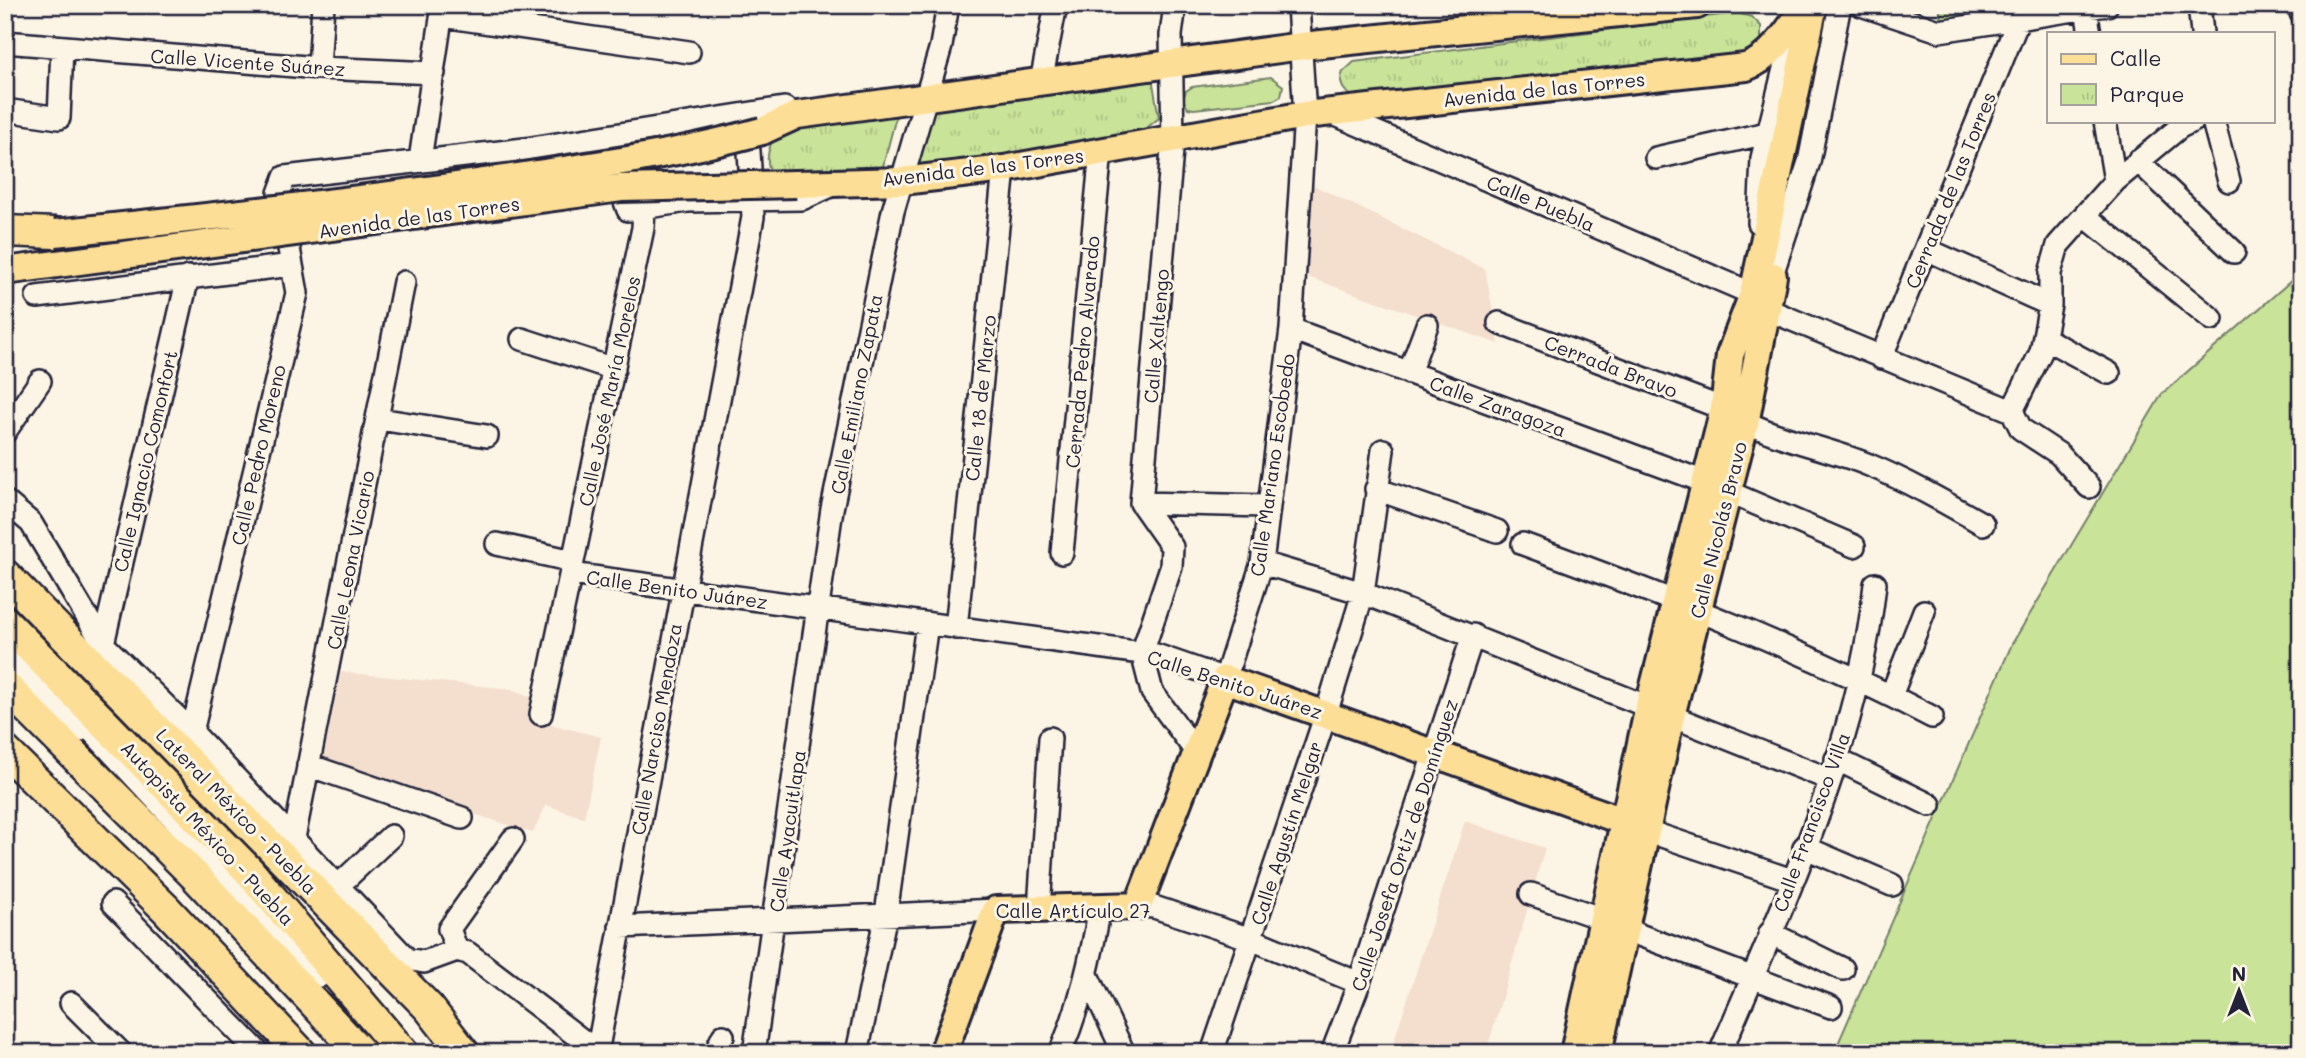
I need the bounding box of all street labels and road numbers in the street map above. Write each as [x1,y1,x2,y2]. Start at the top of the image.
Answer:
street label: Calle Vicente Suárez [150,43,346,81]
street label: Avenida de las Torres [1442,66,1646,112]
street label: Cerrada de las Torres [1899,88,2001,292]
street label: Avenida de las Torres [881,142,1085,192]
street label: Calle Puebla [1483,169,1599,237]
street label: Avenida de las Torres [317,190,521,244]
street label: Cerrada Pedro Alvarado [1059,235,1105,469]
street label: Calle Xaltengo [1138,268,1174,404]
street label: Calle José María Morelos [572,273,646,509]
street label: Calle Emiliano Zapata [824,292,888,496]
street label: Calle 18 de Marzo [959,314,1001,482]
street label: Cerrada Bravo [1541,329,1681,403]
street label: Calle Ignacio Comonfort [107,348,183,574]
street label: Calle Mariano Escobedo [1244,352,1300,578]
street label: Calle Pedro Moreno [225,362,291,548]
street label: Calle Zaragoza [1426,370,1570,442]
street label: Calle Nicolás Bravo [1684,439,1752,621]
street label: Calle Leona Vicario [320,468,380,652]
street label: Calle Benito Juárez [585,564,769,614]
street label: Calle Narciso Mendoza [625,621,687,837]
street label: Calle Benito Juárez [1144,644,1326,724]
street label: Calle Josefa Ortiz de Domínguez [1345,696,1463,994]
street label: Lateral México - Puebla [151,723,323,899]
street label: Calle Francisco Villa [1767,729,1855,915]
street label: Autopista México - Puebla [116,735,300,931]
street label: Calle Agustín Melgar [1245,738,1327,928]
street label: Calle Ayacuitlapa [763,748,811,914]
street label: Calle Artículo 27 [996,898,1150,923]

